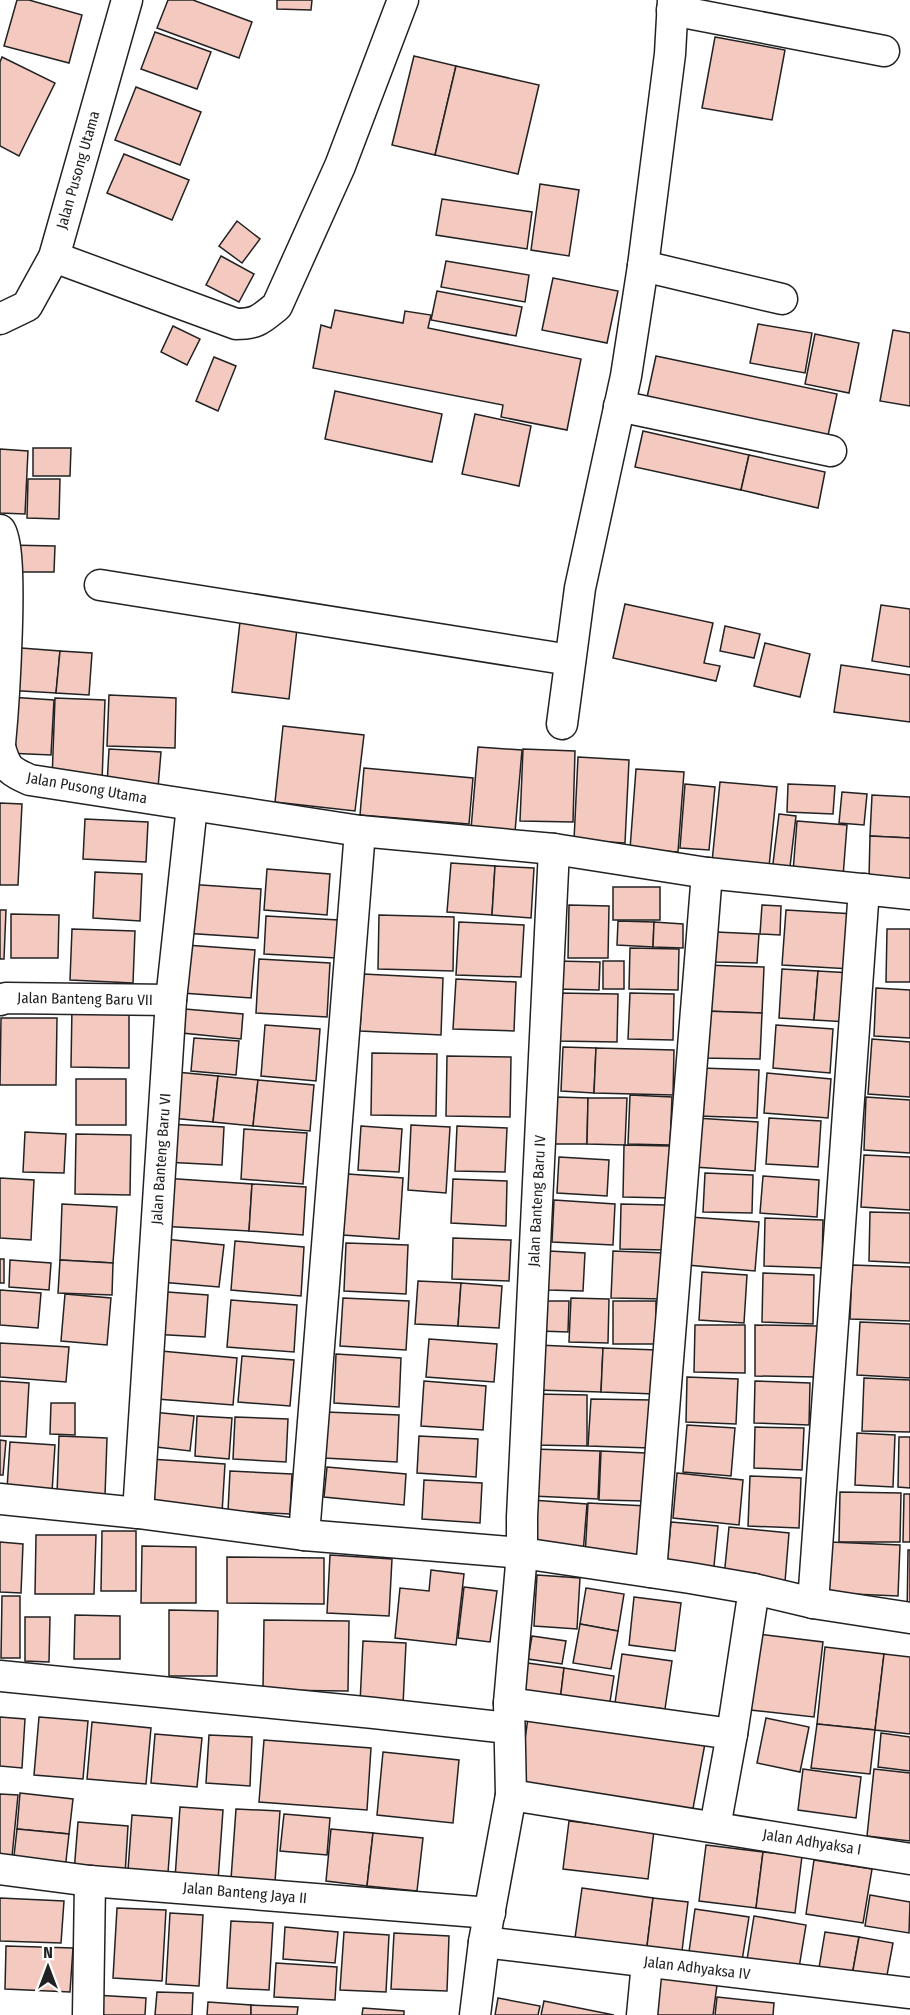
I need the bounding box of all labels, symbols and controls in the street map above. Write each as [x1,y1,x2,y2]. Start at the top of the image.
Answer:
street label: Jalan Pusong Utama [53,109,103,231]
street label: Jalan Pusong Utama [25,769,149,807]
street label: Jalan Banteng Baru VII [17,989,153,1009]
street label: Jalan Banteng Baru VI [147,1093,175,1225]
street label: Jalan Banteng Baru IV [525,1134,549,1267]
street label: Jalan Adhyaksa I [761,1825,863,1859]
street label: Jalan Banteng Jaya II [182,1879,308,1907]
north arrow [18,1937,78,1997]
text: N [43,1943,53,1962]
street label: Jalan Adhyaksa IV [643,1953,752,1984]

